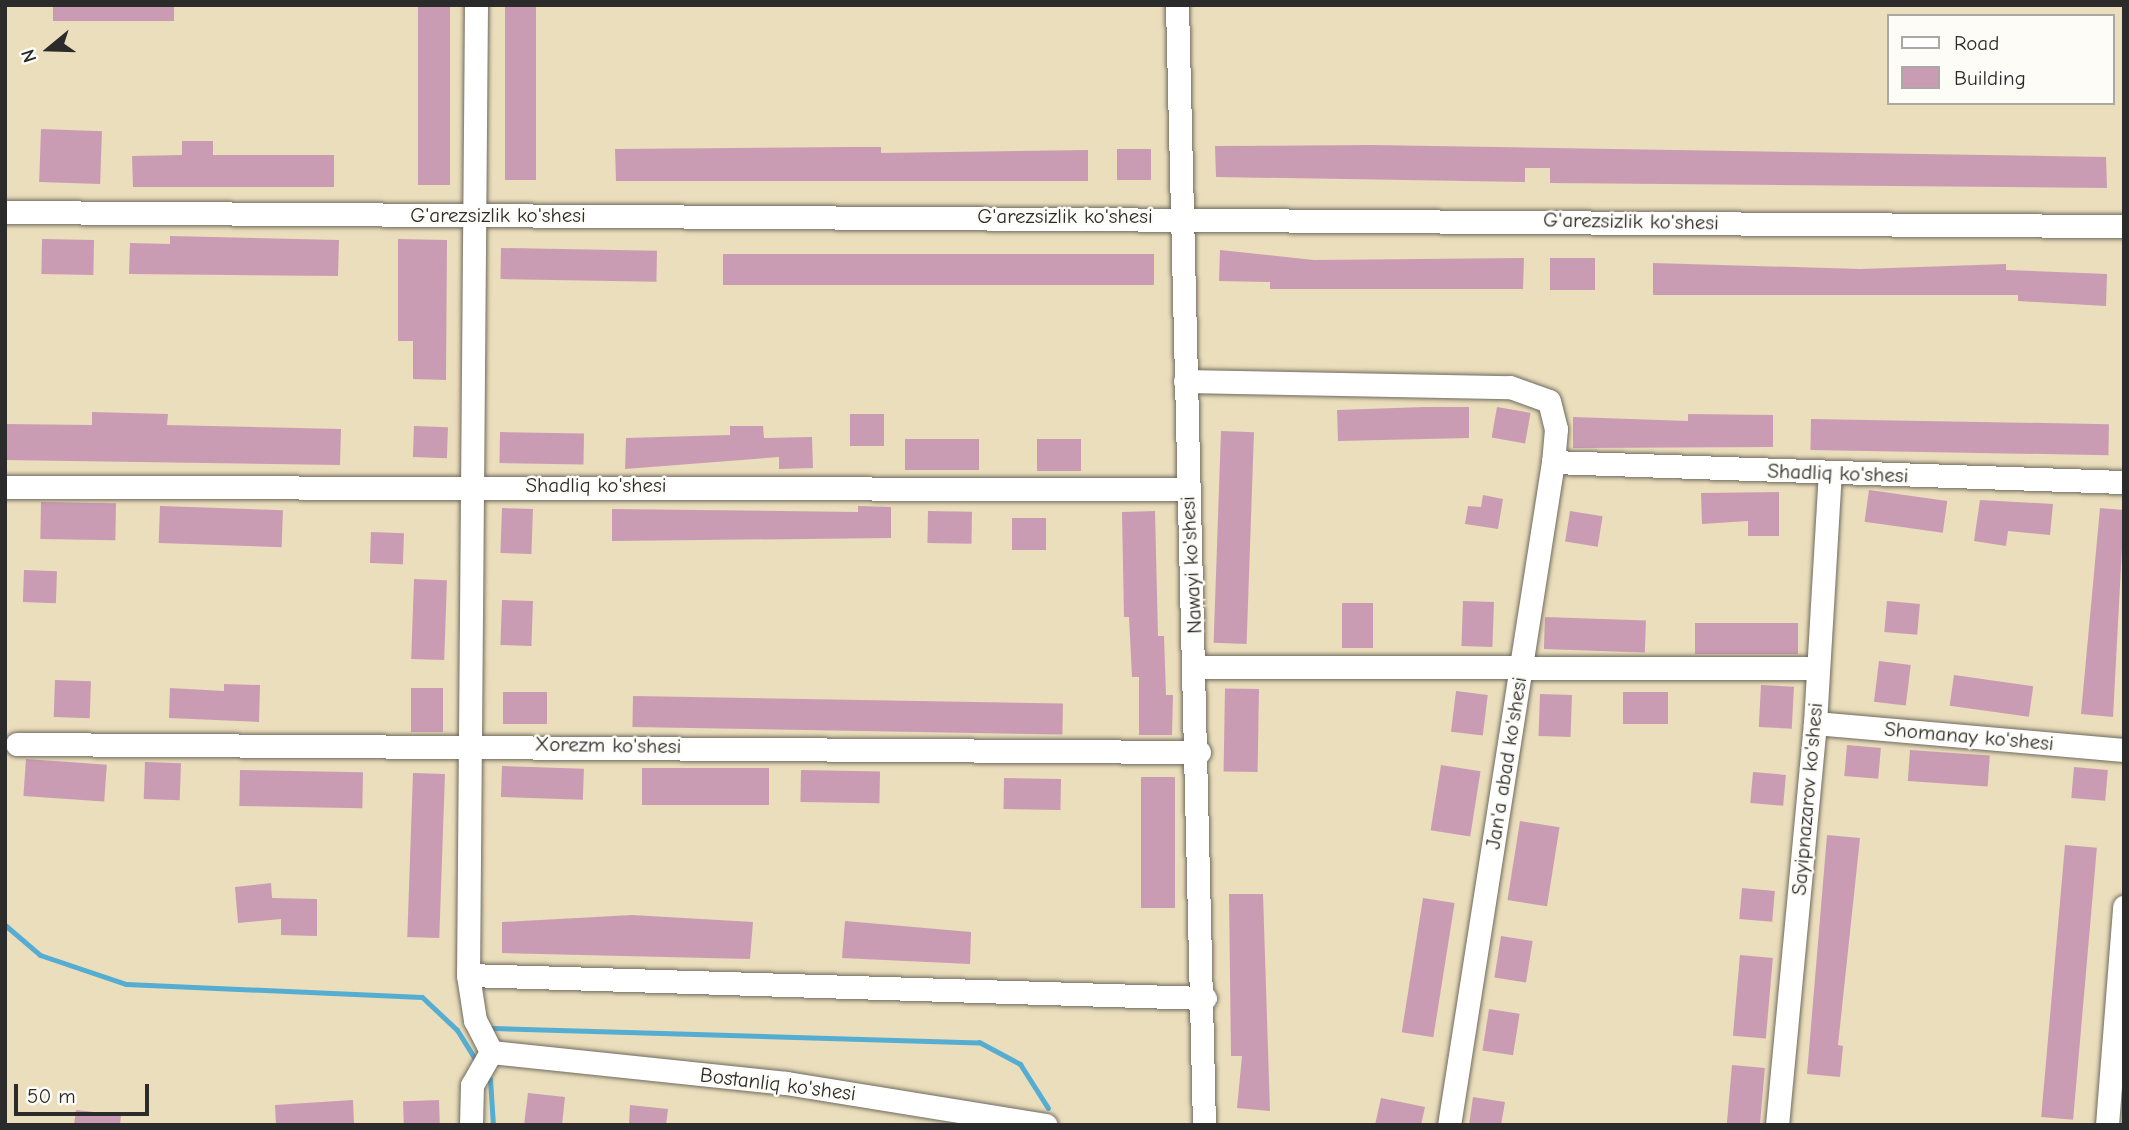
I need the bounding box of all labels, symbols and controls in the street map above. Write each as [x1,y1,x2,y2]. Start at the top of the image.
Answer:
north arrow [14,14,84,84]
legend [1888,14,2115,105]
text: Road [1954,31,1999,55]
text: N [17,46,42,65]
text: Building [1954,66,2026,90]
street label: G'arezsizlik ko'shesi [410,202,586,228]
street label: G'arezsizlik ko'shesi [977,203,1153,229]
street label: G'arezsizlik ko'shesi [1543,207,1719,235]
street label: Shadliq ko'shesi [1767,458,1909,488]
street label: Shadliq ko'shesi [525,472,667,498]
street label: Nawayi ko'shesi [1175,496,1207,634]
street label: Jan'a abad ko'shesi [1480,675,1532,851]
street label: Sayipnazarov ko'shesi [1786,702,1828,896]
street label: Shomanay ko'shesi [1883,716,2055,756]
street label: Xorezm ko'shesi [535,731,681,759]
street label: Bostanliq ko'shesi [699,1062,857,1106]
scale bar [18,1070,152,1114]
text: 50 m [27,1084,76,1108]

